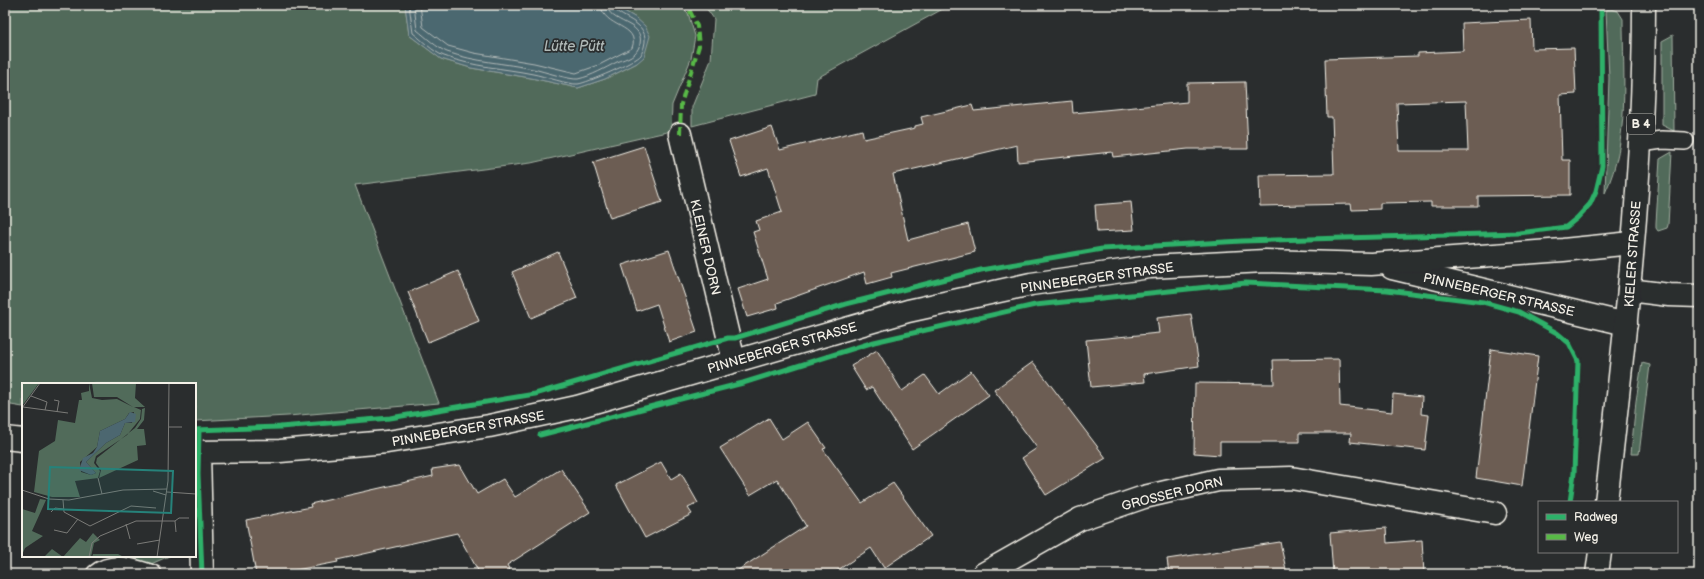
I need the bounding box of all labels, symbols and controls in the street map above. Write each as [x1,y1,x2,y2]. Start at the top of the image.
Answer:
water label: Lütte Pütt [544,38,605,55]
road number: B 4 [1627,114,1655,134]
street label: KLEINER DORN [686,198,724,297]
street label: KIELER STRASSE [1621,200,1645,308]
street label: PINNEBERGER STRASSE [1019,259,1175,297]
street label: PINNEBERGER STRASSE [1422,270,1576,320]
street label: PINNEBERGER STRASSE [706,319,859,377]
inset map [22,383,196,557]
street label: PINNEBERGER STRASSE [391,408,546,450]
street label: GROSSER DORN [1120,474,1225,514]
legend [1538,501,1678,553]
text: Radweg [1574,510,1618,525]
text: Weg [1574,530,1598,545]

